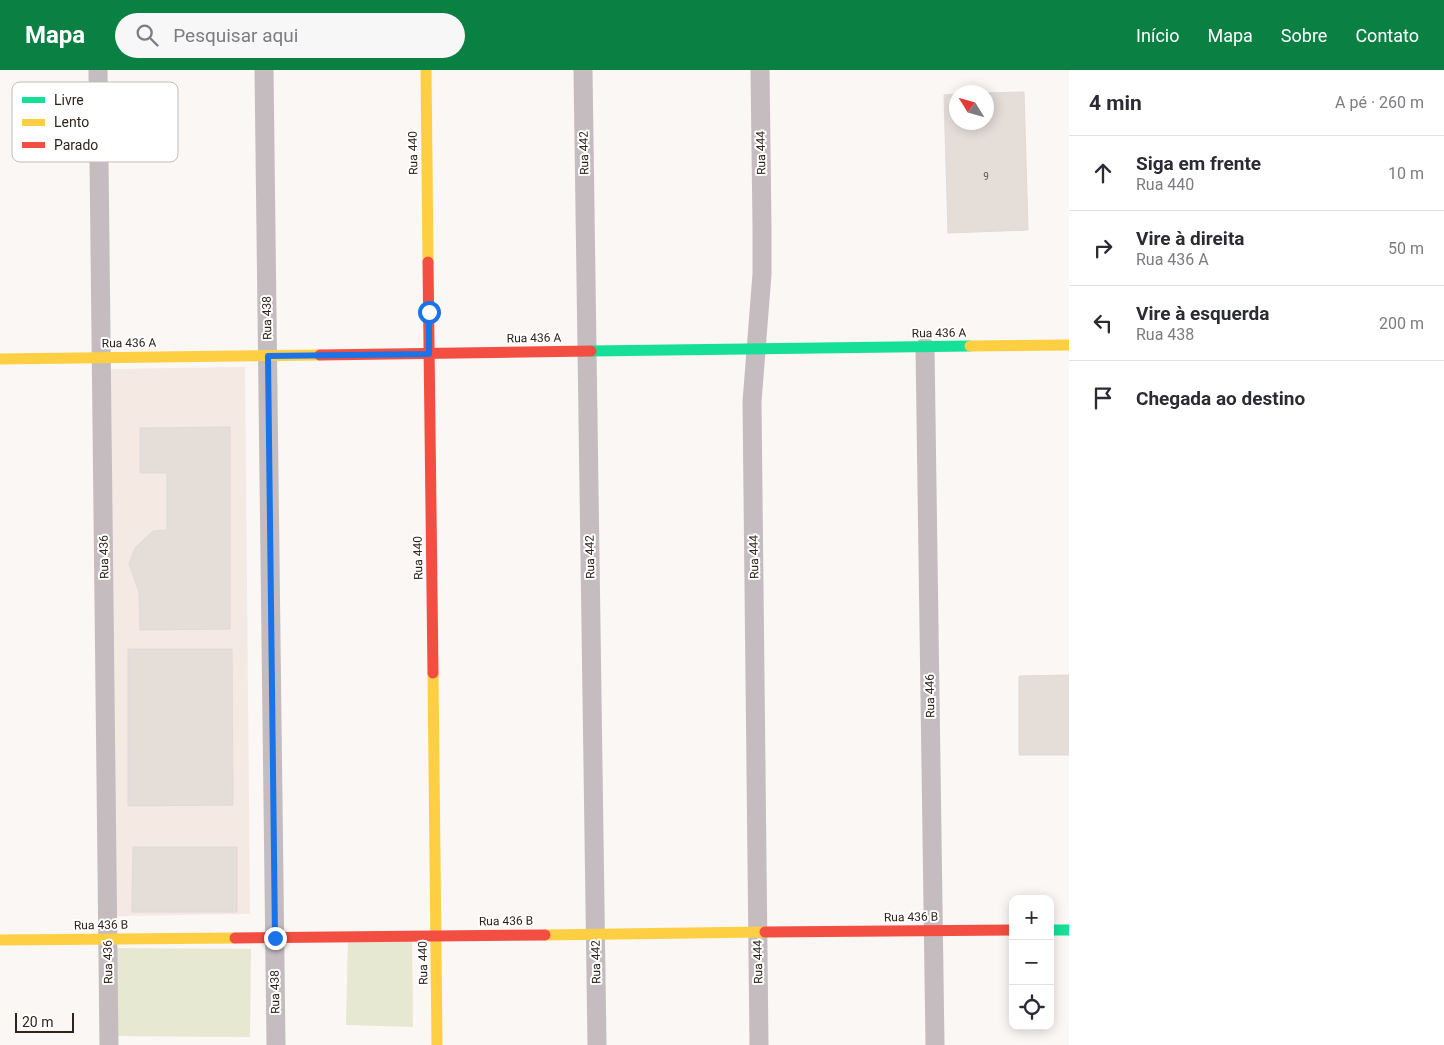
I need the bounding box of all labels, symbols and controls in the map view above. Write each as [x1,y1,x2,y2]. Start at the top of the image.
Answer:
search box [115,13,465,58]
text: Mapa [25,21,85,49]
icon: search [133,21,161,49]
text: Pesquisar aqui [173,24,298,47]
text: Início [1136,25,1179,46]
text: Mapa [1207,25,1253,46]
text: Sobre [1281,25,1327,46]
text: Contato [1355,25,1419,46]
legend [12,82,178,162]
north arrow [949,85,994,130]
text: 4 min [1089,91,1142,115]
text: Livre [54,92,84,108]
text: A pé · 260 m [1335,93,1424,112]
text: Lento [54,114,89,130]
street label: Rua 440 [406,131,420,175]
street label: Rua 442 [577,131,591,175]
street label: Rua 444 [754,131,768,175]
text: Parado [54,137,98,153]
text: Siga em frente [1136,152,1261,175]
icon: ahead [1089,159,1117,187]
text: 10 m [1388,164,1424,183]
house number: 9 [983,171,989,182]
text: Rua 440 [1136,175,1194,194]
text: Vire à direita [1136,227,1245,250]
icon: right [1089,234,1117,262]
text: 50 m [1388,239,1424,258]
text: Rua 436 A [1136,250,1209,269]
street label: Rua 438 [260,296,274,340]
route start [418,301,441,324]
text: Vire à esquerda [1136,302,1269,325]
icon: left [1089,309,1117,337]
text: 200 m [1379,314,1424,333]
text: Rua 438 [1136,325,1194,344]
street label: Rua 436 A [912,326,967,340]
street label: Rua 436 A [507,331,562,345]
street label: Rua 436 A [102,336,157,350]
icon: arrive [1089,384,1117,412]
text: Chegada ao destino [1136,387,1305,410]
street label: Rua 436 [97,535,111,579]
street label: Rua 442 [583,535,597,579]
street label: Rua 444 [747,535,761,579]
street label: Rua 440 [411,536,425,580]
street label: Rua 446 [923,674,937,718]
map controls [1009,895,1054,1030]
button: + [1009,895,1054,940]
street label: Rua 436 B [884,910,938,924]
street label: Rua 436 B [479,914,533,928]
street label: Rua 436 B [74,918,128,932]
route end [264,927,287,950]
street label: Rua 436 [101,940,115,984]
street label: Rua 442 [589,940,603,984]
street label: Rua 444 [751,940,765,984]
button: − [1009,940,1054,985]
street label: Rua 440 [416,941,430,985]
street label: Rua 438 [268,970,282,1014]
button: locate [1009,985,1054,1030]
scale bar [15,1010,74,1033]
text: 20 m [22,1014,54,1030]

